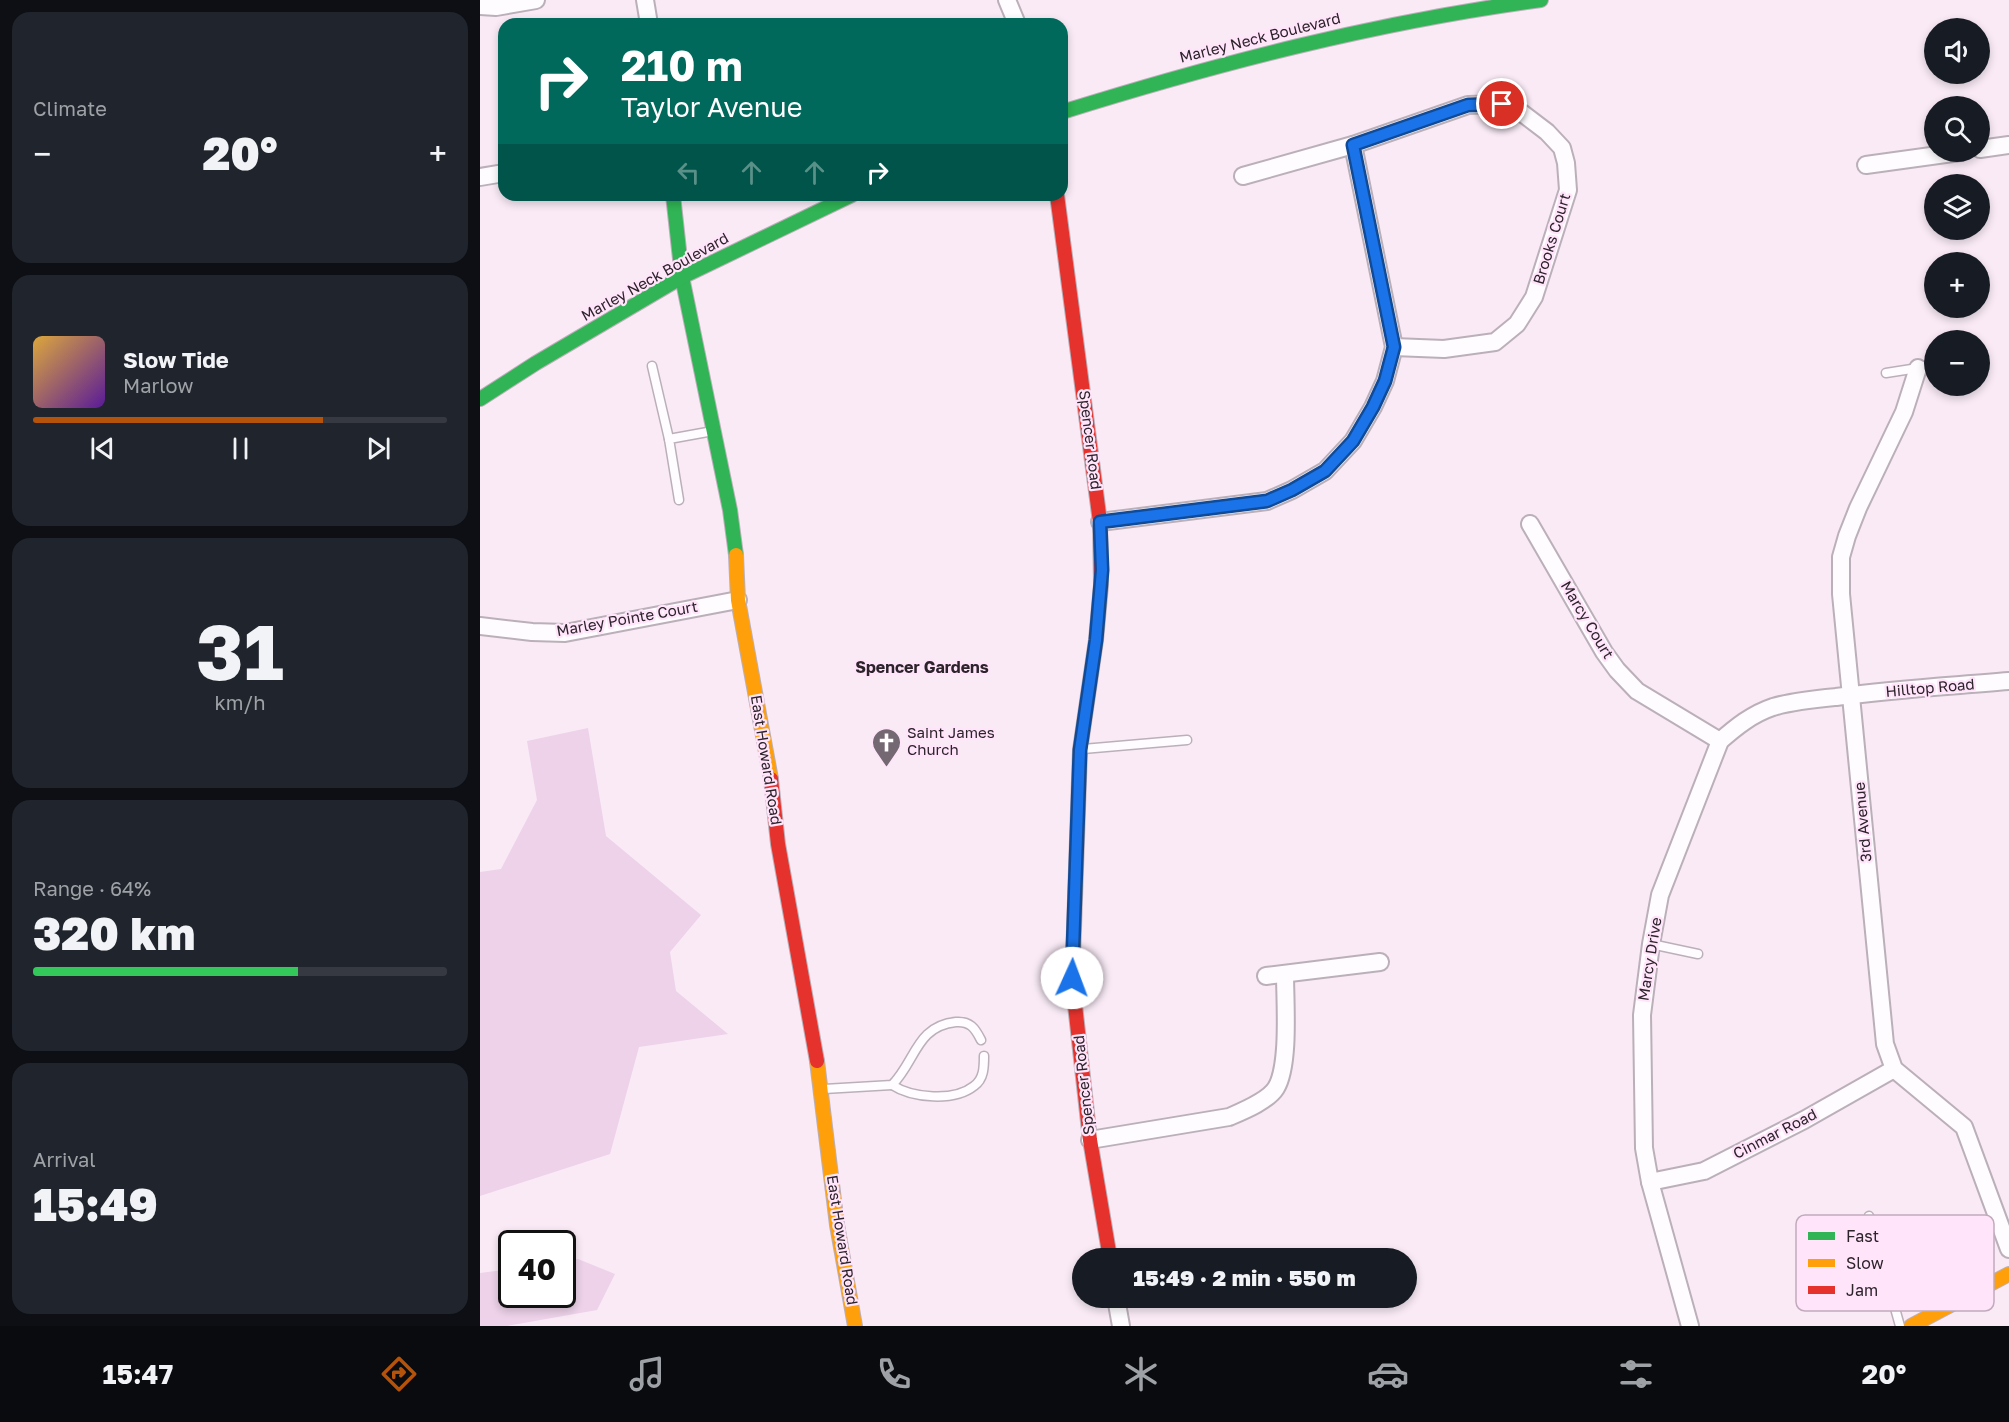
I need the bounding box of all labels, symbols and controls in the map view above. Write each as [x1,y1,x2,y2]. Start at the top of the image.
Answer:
street label: Marley Neck Boulevard [1177,8,1342,66]
map controls [1924,18,1990,396]
button: sound [1924,18,1990,84]
text: 210 m [621,40,743,90]
icon: right [522,42,600,120]
pin [1476,78,1527,129]
icon: arrive [1485,87,1518,120]
text: Taylor Avenue [621,91,802,123]
text: Climate [33,96,107,120]
button: search [1924,96,1990,162]
text: 20° [202,126,278,180]
text: − [33,134,51,173]
text: + [429,134,447,173]
icon: left [672,156,705,189]
icon: ahead [735,156,768,189]
icon: ahead [798,156,831,189]
icon: right [861,156,894,189]
button: layers [1924,174,1990,240]
street label: Brooks Court [1529,191,1573,286]
street label: Marley Neck Boulevard [578,228,731,324]
button: + [1924,252,1990,318]
button: − [1924,330,1990,396]
text: Slow Tide [123,346,229,373]
text: Marlow [123,373,194,397]
street label: Spencer Road [1076,389,1106,491]
icon: previous [86,432,119,465]
icon: pause [224,432,257,465]
icon: next [362,432,395,465]
street label: Marcy Court [1558,577,1618,662]
street label: Marley Pointe Court [555,597,699,639]
text: 31 [196,604,284,697]
district label: Spencer Gardens [855,657,989,677]
street label: Hilltop Road [1885,674,1975,700]
text: km/h [215,690,265,714]
street label: East Howard Road [748,694,786,826]
place label: Saint James Church [907,723,995,758]
church icon: Saint James Church [870,726,902,768]
street label: 3rd Avenue [1850,781,1874,863]
text: Range · 64% [33,876,151,900]
text: 320 km [33,906,195,960]
street label: Marcy Drive [1634,916,1665,1002]
position arrow [1040,946,1104,1010]
street label: Spencer Road [1069,1034,1097,1136]
street label: Cinmar Road [1730,1104,1819,1162]
text: Arrival [33,1147,96,1171]
street label: East Howard Road [824,1174,862,1306]
text: 15:49 [33,1177,158,1231]
legend [1796,1215,1994,1311]
text: Fast [1846,1226,1879,1246]
speed limit sign: 40 [498,1230,576,1308]
text: Slow [1846,1253,1884,1273]
text: 15:49 · 2 min · 550 m [1133,1264,1356,1291]
text: Jam [1846,1280,1878,1300]
icon: directions [378,1353,420,1395]
icon: music [626,1353,668,1395]
icon: phone [873,1353,915,1395]
icon: climate [1120,1353,1162,1395]
icon: car [1367,1353,1409,1395]
icon: filters [1615,1353,1657,1395]
text: 15:47 [103,1358,173,1390]
text: 20° [1862,1358,1906,1390]

